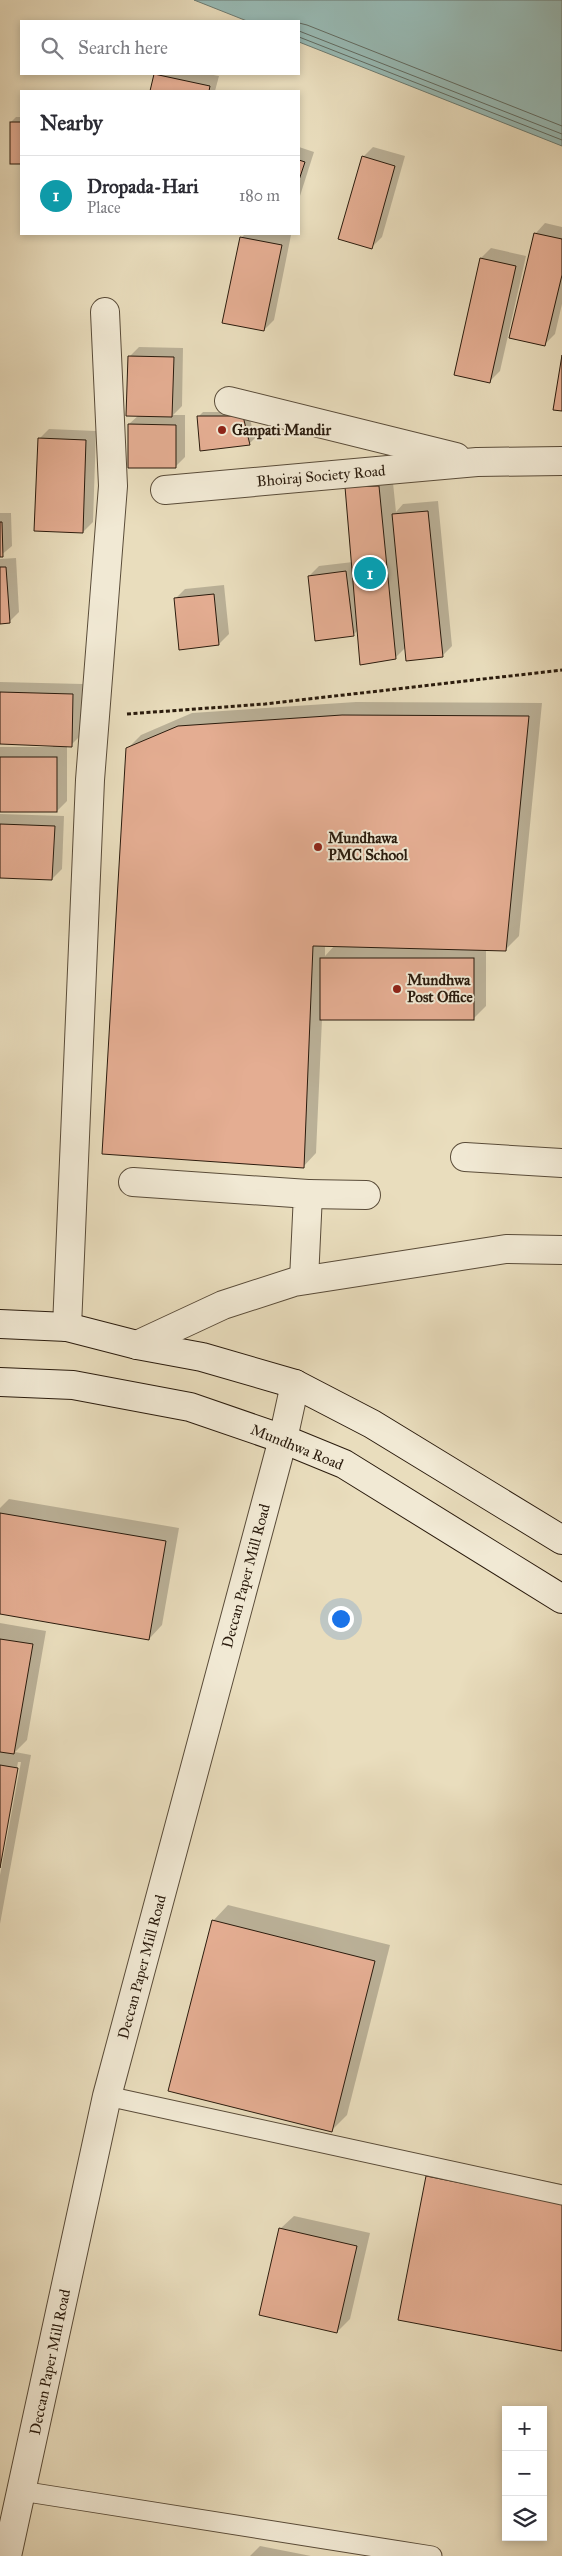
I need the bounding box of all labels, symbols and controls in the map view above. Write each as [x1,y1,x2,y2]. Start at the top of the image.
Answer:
search box [20,20,300,75]
icon: search [38,34,66,62]
text: Search here [78,36,168,59]
text: Nearby [40,110,103,136]
text: Dropada-Hari [87,175,198,198]
text: 1 [53,186,59,205]
text: 180 m [239,186,280,205]
text: Place [87,198,121,217]
place label: Ganpati Mandir [232,421,331,440]
marker: Ganpati Mandir [216,424,228,436]
street label: Bhoiraj Society Road [256,461,387,491]
pin: 1 [354,554,386,592]
place label: Mundhawa PMC School [328,829,409,864]
marker: Mundhawa PMC School [312,841,324,853]
place label: Mundhwa Post Office [407,971,474,1006]
marker: Mundhwa Post Office [391,983,403,995]
street label: Mundhwa Road [248,1420,346,1474]
street label: Deccan Paper Mill Road [218,1501,274,1650]
your location [328,1606,354,1632]
street label: Deccan Paper Mill Road [114,1892,170,2041]
street label: Deccan Paper Mill Road [26,2287,74,2437]
map controls [502,2406,547,2541]
button: + [502,2406,547,2451]
button: − [502,2451,547,2496]
button: layers [502,2496,547,2541]

